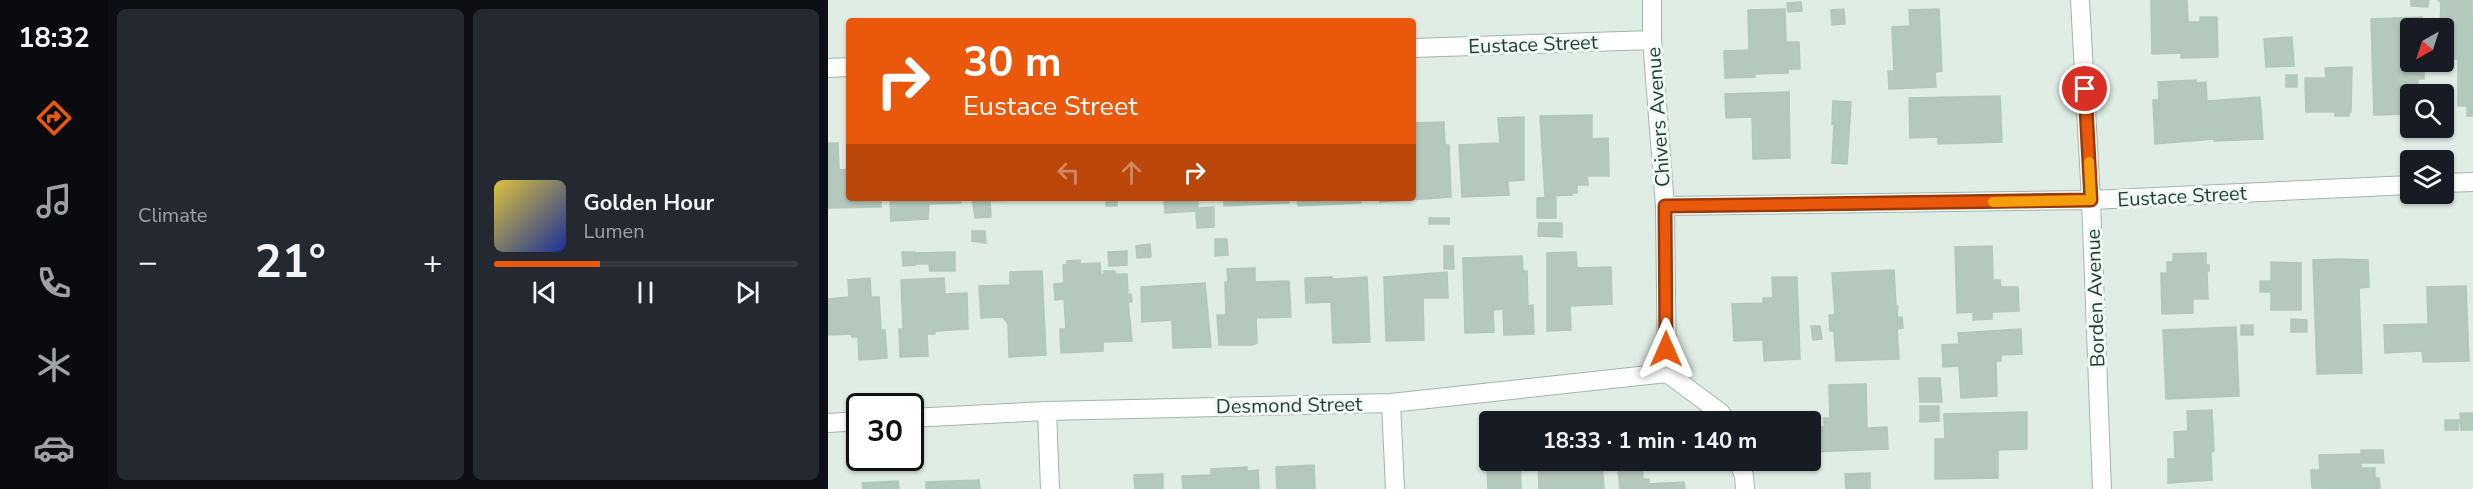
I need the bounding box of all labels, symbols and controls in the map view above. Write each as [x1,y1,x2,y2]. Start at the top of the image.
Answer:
north arrow [2400,18,2454,72]
map controls [2400,18,2454,204]
text: 18:32 [18,20,90,57]
street label: Eustace Street [1468,29,1599,60]
text: 30 m [963,34,1062,91]
icon: right [864,42,942,120]
street label: Chivers Avenue [1640,46,1677,188]
pin [2059,63,2110,114]
icon: arrive [2068,72,2101,105]
button: search [2400,84,2454,138]
text: Eustace Street [963,88,1138,125]
icon: directions [33,97,75,139]
button: layers [2400,150,2454,204]
icon: left [1052,156,1085,189]
icon: ahead [1115,156,1148,189]
icon: right [1178,156,1211,189]
icon: music [33,180,75,222]
street label: Eustace Street [2117,180,2248,213]
text: Golden Hour [584,188,714,218]
text: Climate [138,202,207,229]
text: Lumen [584,218,645,245]
street label: Borden Avenue [2080,228,2111,368]
text: 21° [255,232,326,293]
text: − [138,240,158,285]
text: + [423,240,443,285]
icon: phone [33,262,75,304]
icon: previous [528,276,561,309]
icon: pause [629,276,662,309]
icon: next [731,276,764,309]
position arrow [1634,317,1698,381]
icon: climate [33,344,75,386]
street label: Desmond Street [1216,391,1363,420]
speed limit sign: 30 [846,393,924,471]
text: 18:33 · 1 min · 140 m [1543,426,1757,456]
icon: car [33,427,75,469]

